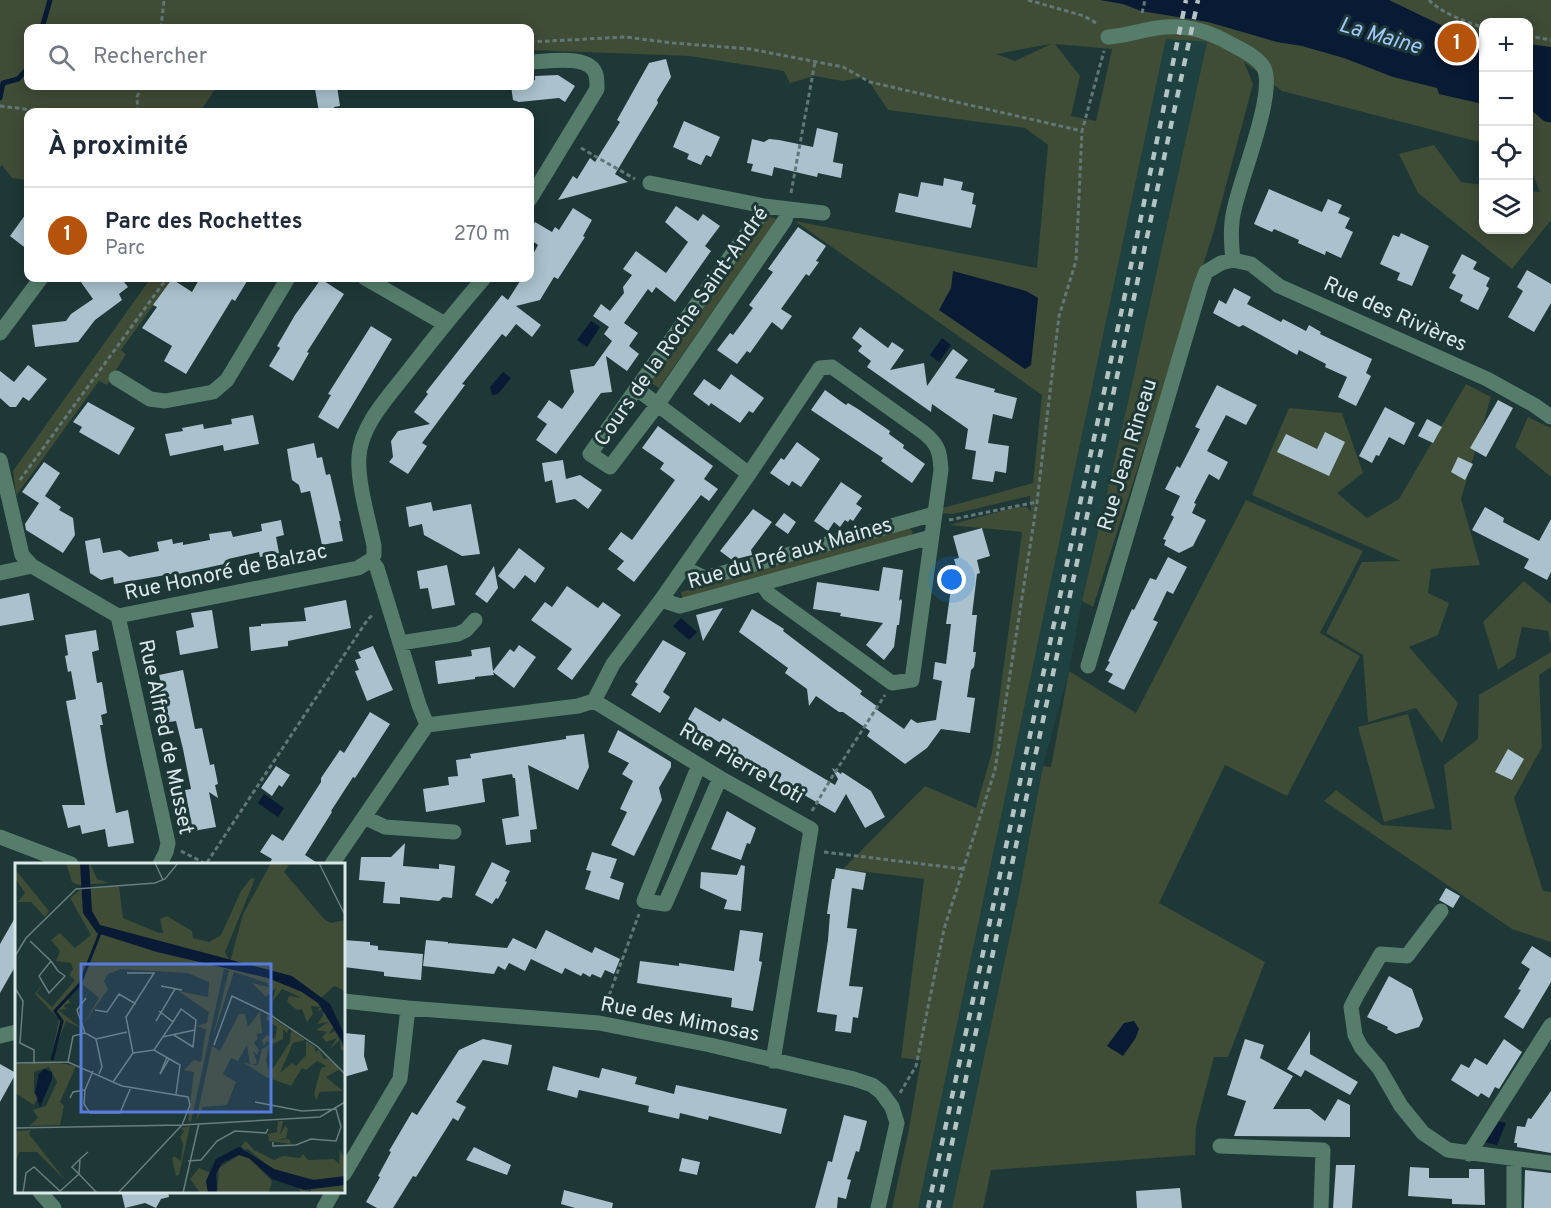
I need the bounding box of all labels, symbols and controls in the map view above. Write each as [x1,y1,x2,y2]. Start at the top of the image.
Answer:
water label: La Maine [1336,12,1425,62]
map controls [1479,18,1533,234]
button: + [1479,18,1533,72]
pin: 1 [1438,20,1476,66]
search box [24,24,534,90]
icon: search [45,41,78,74]
text: Rechercher [93,44,207,71]
button: − [1479,72,1533,126]
button: locate [1479,126,1533,180]
text: À proximité [48,131,188,164]
button: layers [1479,180,1533,234]
street label: Cours de la Roche Saint-André [589,202,775,452]
text: Parc des Rochettes [105,209,303,236]
text: 1 [64,222,72,248]
text: 270 m [454,222,510,248]
text: Parc [105,236,145,262]
street label: Rue des Rivières [1319,271,1471,359]
street label: Rue Jean Rineau [1092,376,1164,534]
street label: Rue du Pré aux Maines [684,512,896,596]
street label: Rue Honoré de Balzac [122,538,330,608]
your location [937,565,966,594]
street label: Rue Alfred de Musset [131,637,199,837]
street label: Rue Pierre Loti [674,717,808,811]
inset map [15,863,345,1193]
street label: Rue des Mimosas [598,991,762,1049]

